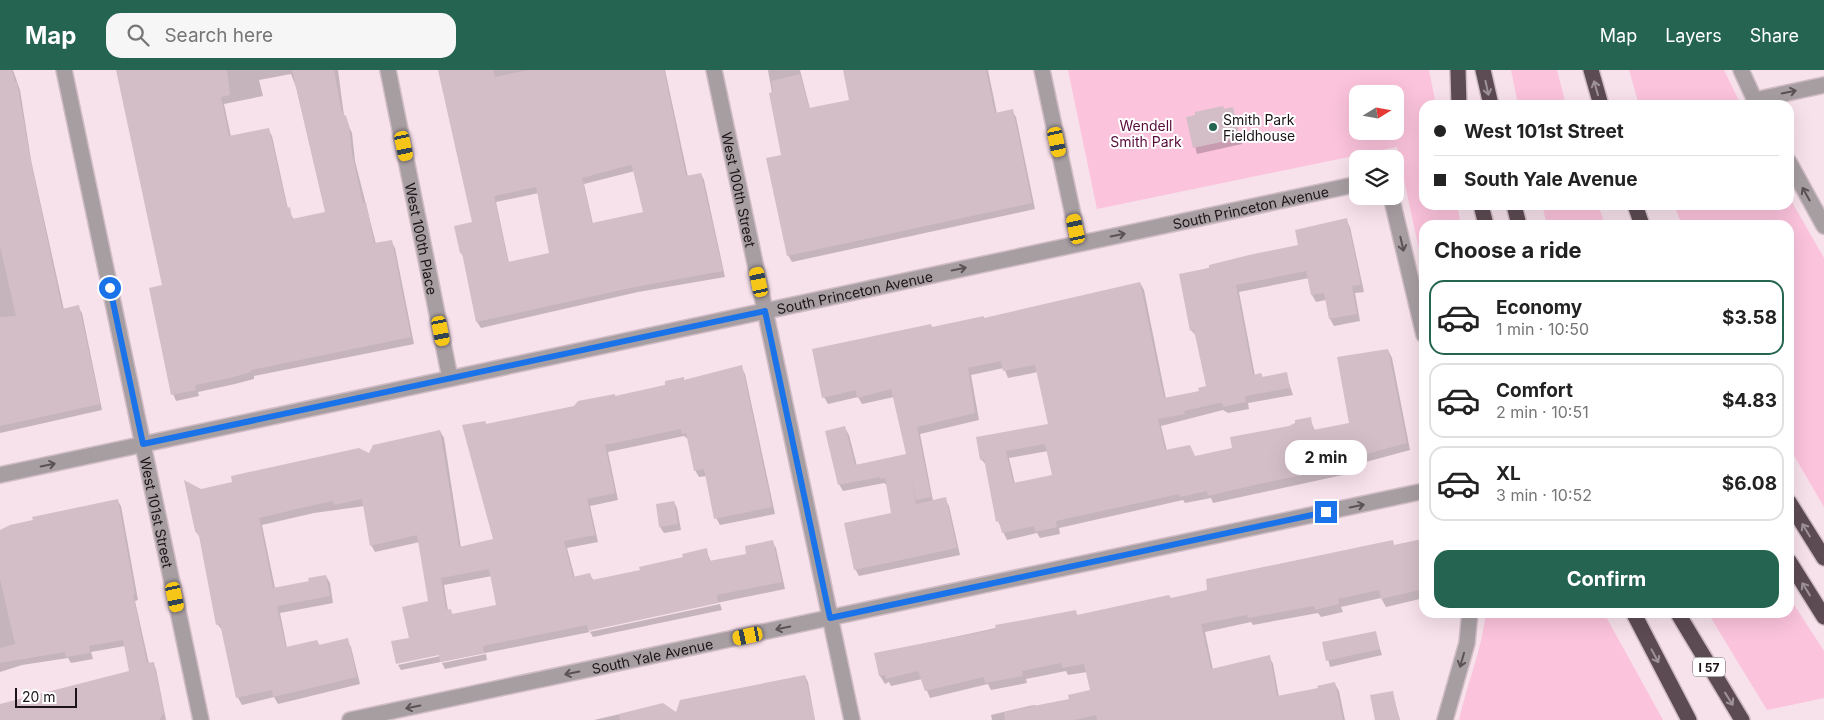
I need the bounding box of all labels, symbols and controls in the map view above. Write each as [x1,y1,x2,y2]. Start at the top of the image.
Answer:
search box [106,13,456,58]
text: Map [25,21,76,50]
icon: search [124,21,152,49]
text: Search here [164,24,273,47]
text: Map [1600,25,1637,46]
text: Layers [1665,25,1722,46]
text: Share [1750,25,1799,46]
one-way arrow [1483,79,1492,95]
one-way arrow [1591,80,1600,96]
north arrow [1349,85,1404,140]
map controls [1349,85,1404,205]
one-way arrow [1781,87,1797,97]
place label: Smith Park Fieldhouse [1223,111,1295,144]
park label: Wendell Smith Park [1110,117,1182,150]
text: West 101st Street [1464,120,1624,143]
marker: Smith Park Fieldhouse [1207,121,1219,133]
car [1046,126,1067,158]
car [393,130,414,162]
street label: West 100th Street [719,130,760,249]
button: layers [1349,150,1404,205]
text: South Yale Avenue [1464,168,1637,191]
street label: West 100th Place [402,181,442,296]
street label: South Princeton Avenue [1171,182,1330,232]
one-way arrow [1801,188,1811,202]
car [1065,213,1086,245]
one-way arrow [1110,230,1126,239]
one-way arrow [1398,235,1407,251]
text: Choose a ride [1434,237,1582,263]
one-way arrow [951,264,967,273]
car [748,266,769,298]
street label: South Princeton Avenue [775,267,934,317]
route start [99,277,121,299]
icon: car [1436,295,1481,340]
text: Economy [1496,296,1582,319]
text: $3.58 [1722,306,1777,329]
car [430,315,451,347]
text: 1 min · 10:50 [1496,319,1589,339]
icon: car [1436,378,1481,423]
text: Comfort [1496,379,1573,402]
text: $4.83 [1722,389,1777,412]
text: 2 min · 10:51 [1496,402,1589,422]
callout: 2 min [1285,440,1367,474]
text: 2 min [1305,447,1347,467]
street label: West 101st Street [137,455,177,570]
one-way arrow [39,459,55,469]
icon: car [1436,461,1481,506]
text: XL [1496,462,1521,485]
text: $6.08 [1722,472,1777,495]
text: 3 min · 10:52 [1496,485,1592,505]
one-way arrow [1349,500,1365,510]
route end [1315,501,1337,523]
one-way arrow [1800,524,1810,538]
button: Confirm [1434,550,1779,608]
car [164,581,185,613]
one-way arrow [1801,582,1811,596]
one-way arrow [775,624,791,634]
car [731,626,764,646]
street label: South Yale Avenue [590,634,714,677]
one-way arrow [1651,648,1660,663]
one-way arrow [1457,652,1467,668]
road number: I 57 [1693,658,1725,676]
one-way arrow [565,669,581,678]
scale bar [15,685,78,708]
text: 20 m [22,688,56,705]
one-way arrow [1724,692,1734,706]
one-way arrow [406,702,422,712]

